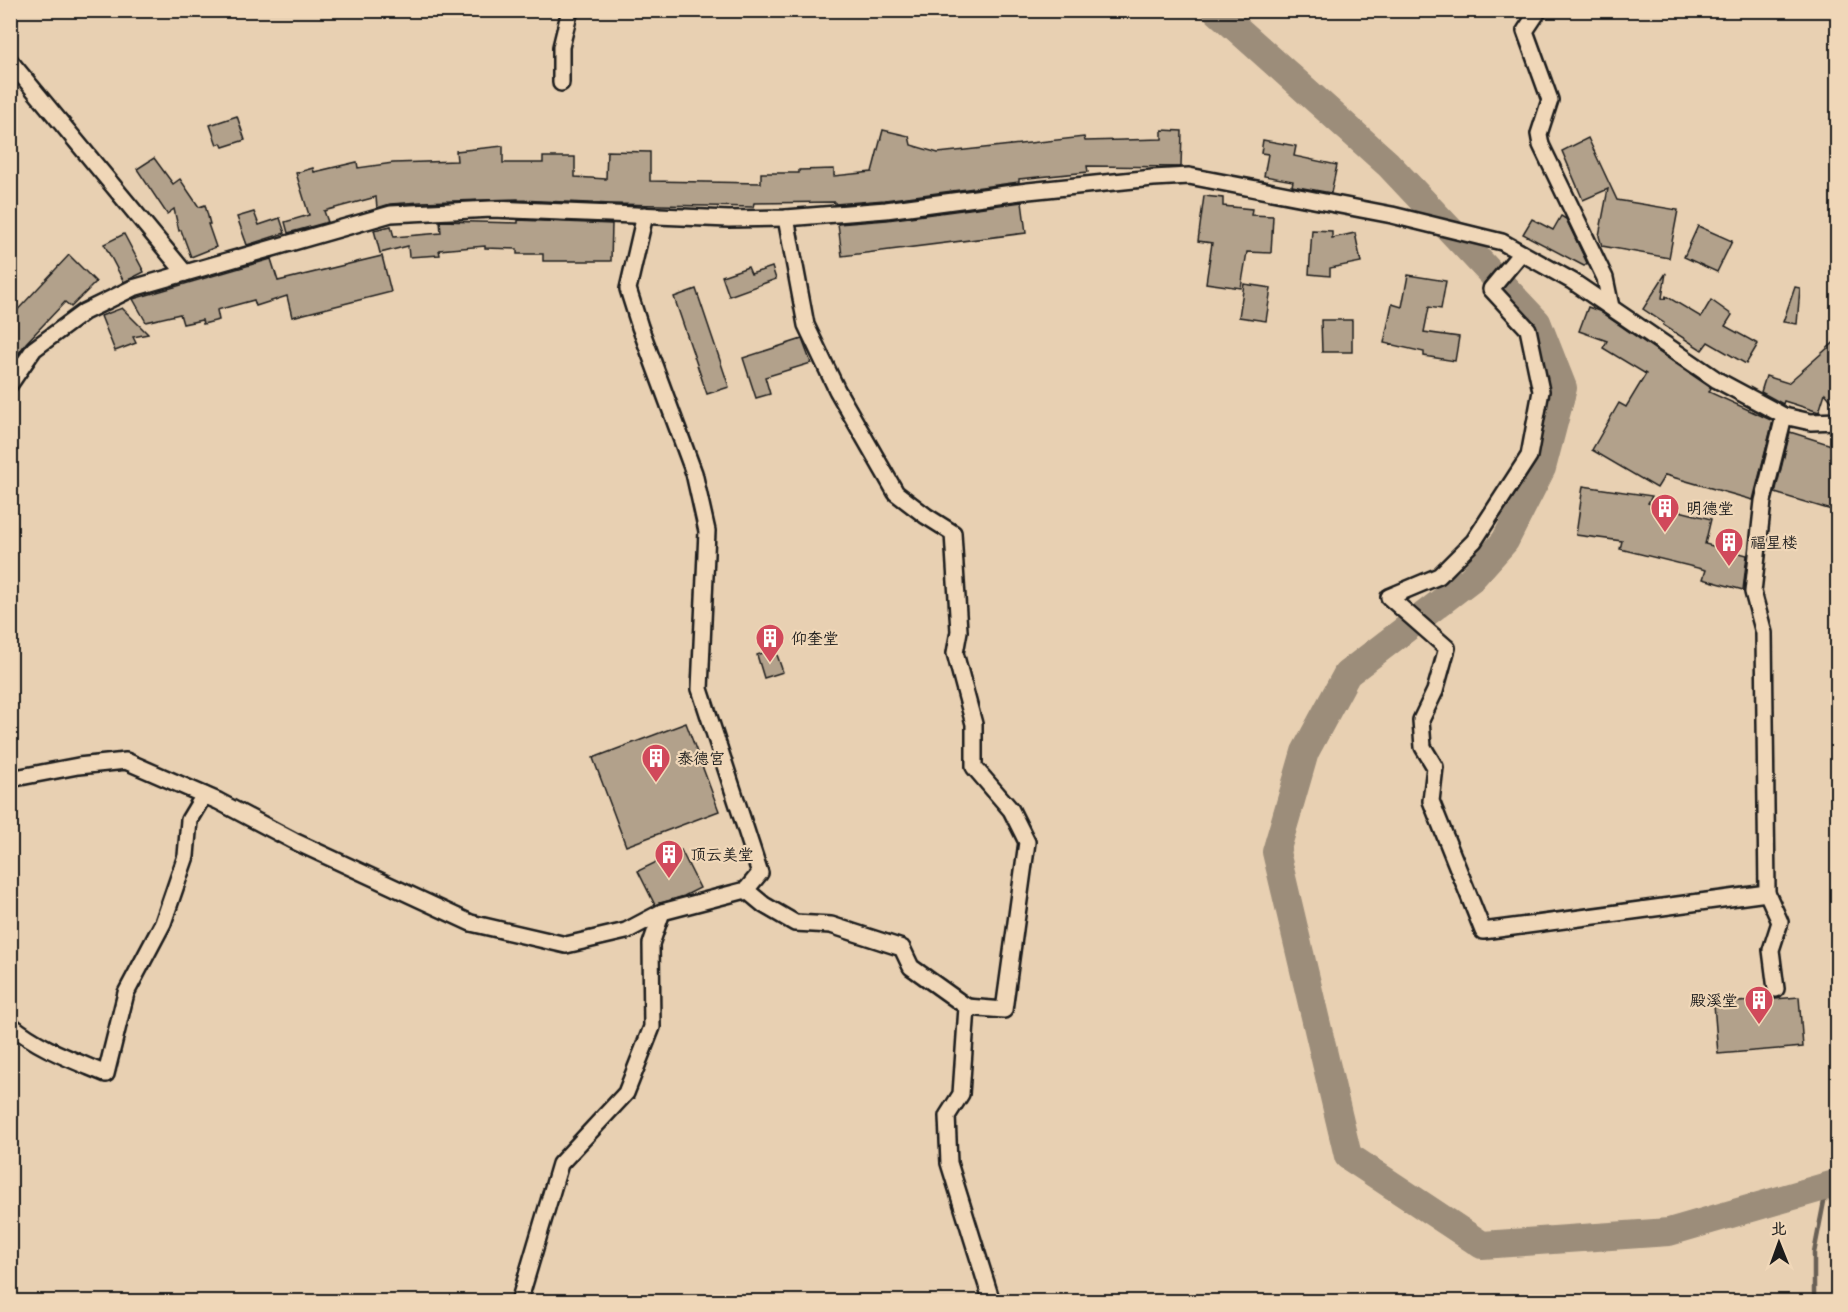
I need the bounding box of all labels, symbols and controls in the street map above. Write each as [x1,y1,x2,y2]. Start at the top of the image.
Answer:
building icon: 明德堂 [1649,492,1681,534]
place label: 明德堂 [1686,494,1734,523]
building icon: 福星楼 [1713,526,1745,568]
place label: 福星楼 [1750,528,1798,557]
building icon: 仰奎堂 [754,622,786,664]
place label: 仰奎堂 [791,624,839,653]
building icon: 泰德宫 [640,742,672,784]
place label: 泰德宫 [677,744,725,773]
building icon: 顶云美堂 [653,838,685,880]
place label: 顶云美堂 [690,840,754,869]
building icon: 殿溪堂 [1743,984,1775,1026]
place label: 殿溪堂 [1690,986,1738,1015]
north arrow [1749,1213,1809,1273]
text: 北 [1770,1214,1787,1243]

